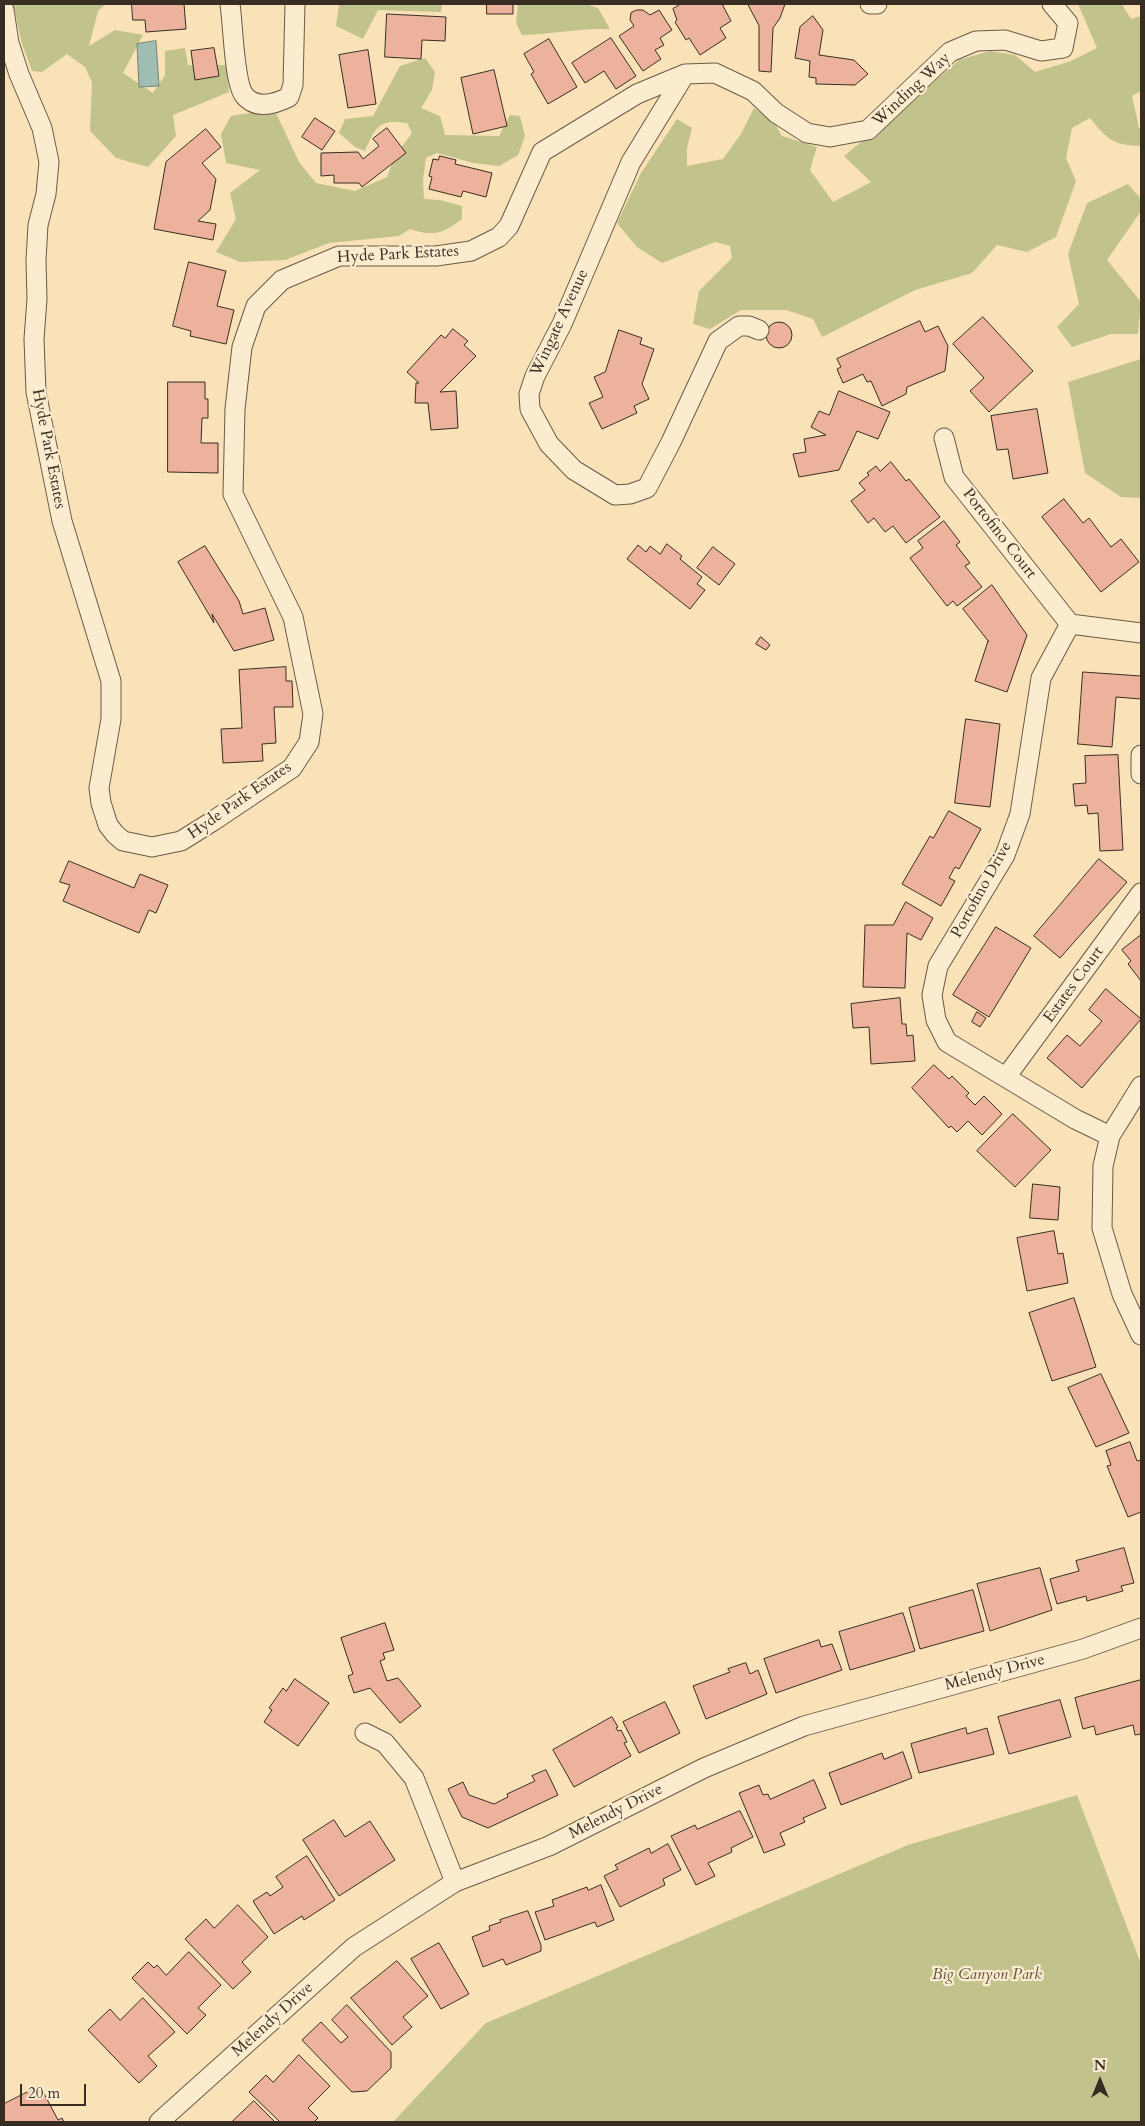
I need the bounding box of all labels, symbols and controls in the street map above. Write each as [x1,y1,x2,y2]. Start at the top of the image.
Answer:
street label: Winding Way [869,49,955,131]
street label: Hyde Park Estates [337,242,459,268]
street label: Wingate Avenue [527,267,593,379]
street label: Hyde Park Estates [27,387,69,511]
street label: Portofino Court [958,485,1040,583]
street label: Hyde Park Estates [185,758,295,844]
street label: Portofino Drive [948,838,1016,942]
street label: Estates Court [1040,943,1108,1027]
street label: Melendy Drive [943,1650,1047,1696]
street label: Melendy Drive [566,1780,666,1844]
park label: Big Canyon Park [932,1965,1042,1985]
street label: Melendy Drive [228,1978,318,2062]
north arrow [1075,2056,1125,2106]
text: N [1094,2056,1106,2075]
scale bar [22,2074,89,2106]
text: 20 m [28,2083,60,2103]

